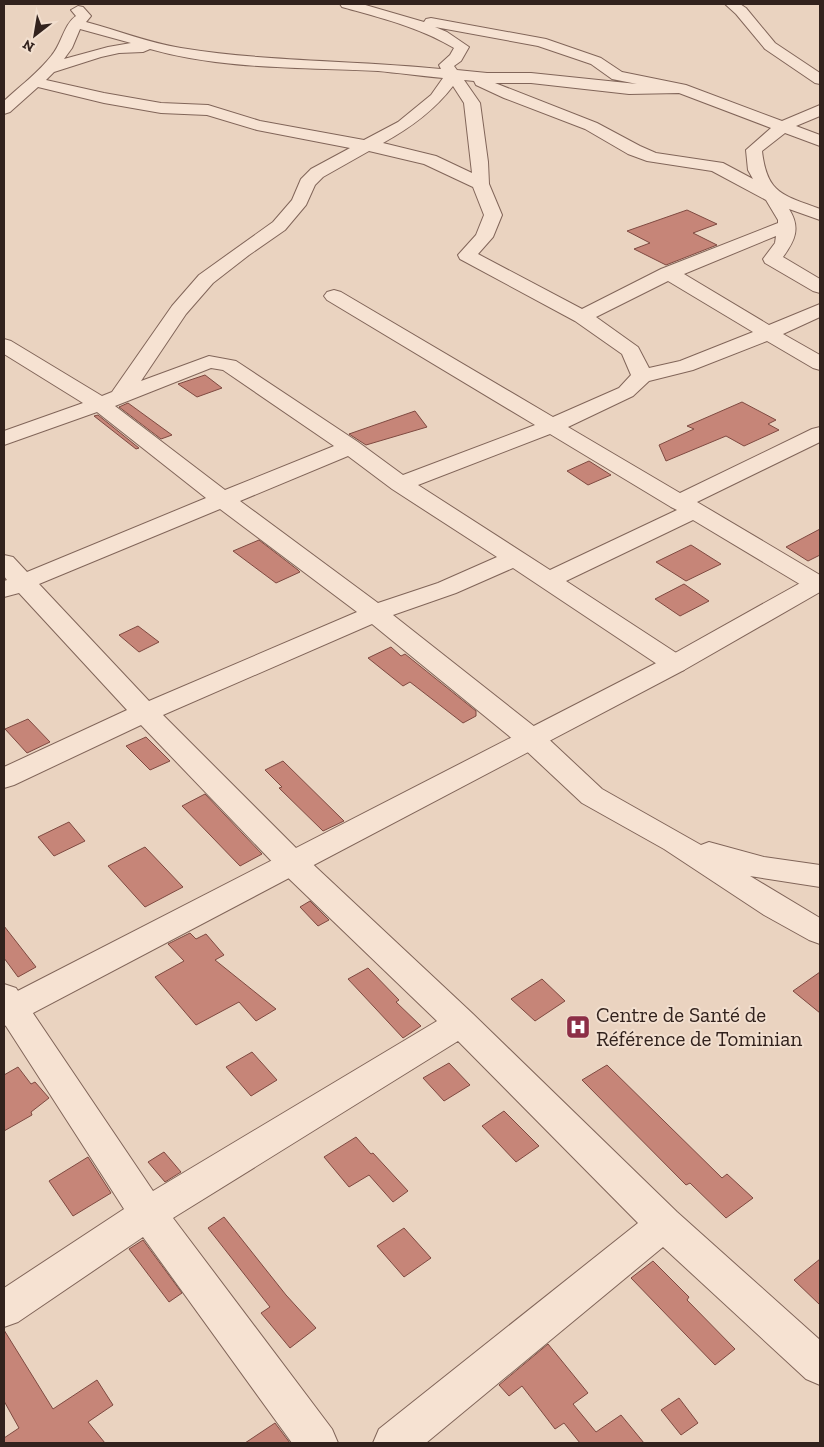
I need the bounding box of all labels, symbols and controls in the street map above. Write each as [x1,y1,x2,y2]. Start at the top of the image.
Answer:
north arrow [10,10,60,60]
text: N [19,36,38,56]
place label: Centre de Santé de Référence de Tominian [596,1002,802,1051]
hospital icon: Centre de Santé de Référence de Tominian [565,1014,591,1040]

